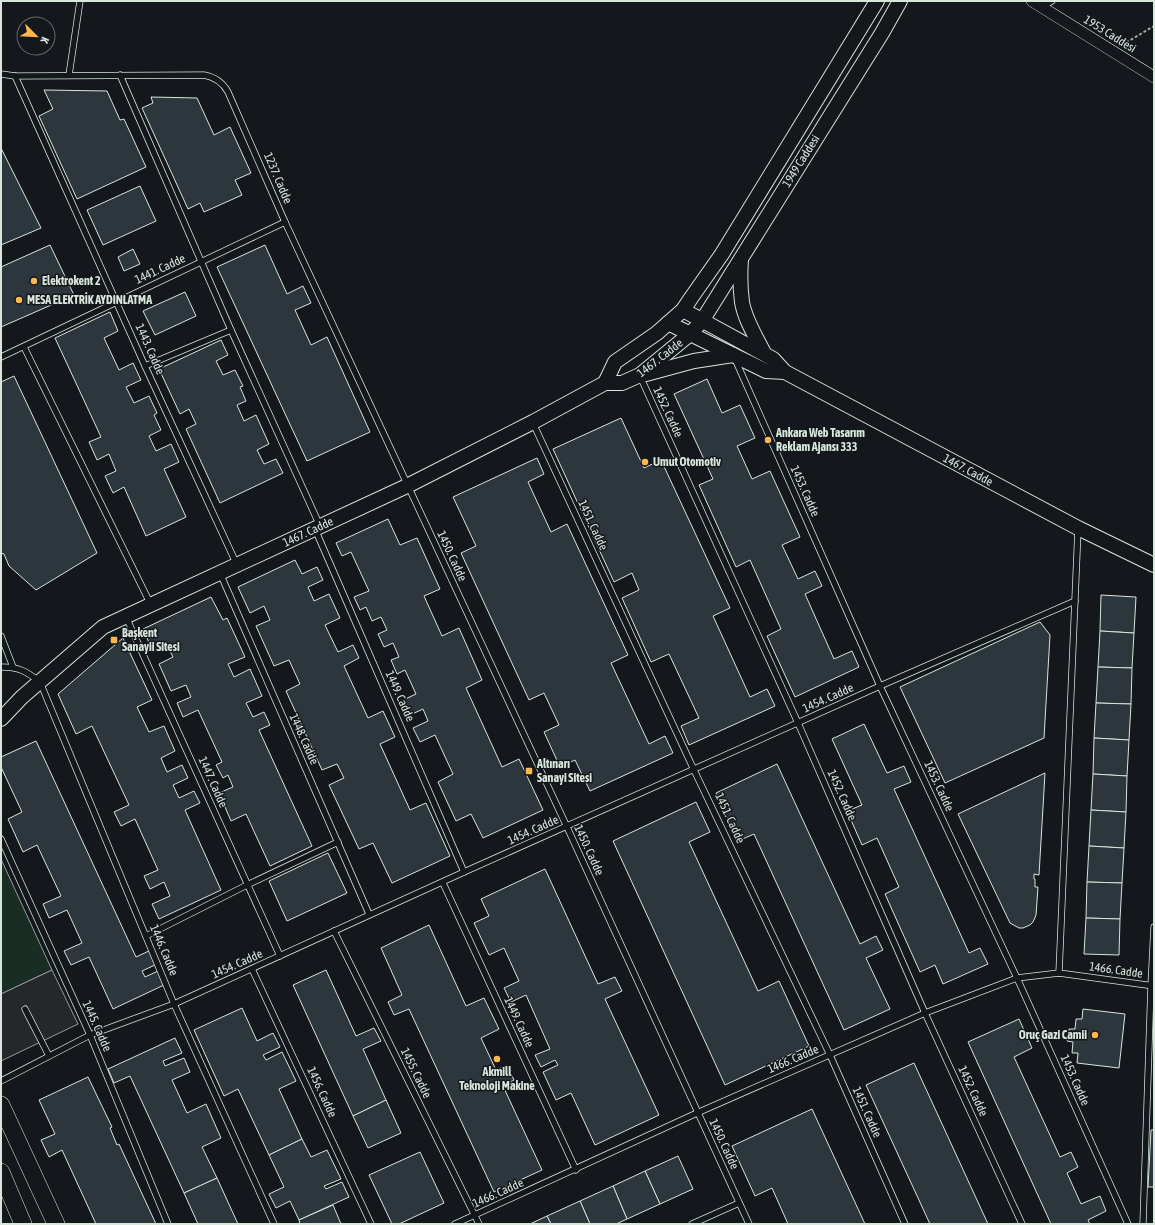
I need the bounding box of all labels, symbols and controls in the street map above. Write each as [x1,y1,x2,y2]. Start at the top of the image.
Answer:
street label: 1953 Caddesi [1081,12,1139,56]
north arrow [16,16,56,56]
text: K [38,35,52,46]
street label: 1949 Caddesi [779,132,823,190]
street label: 1237. Cadde [261,150,295,206]
street label: 1441. Cadde [133,251,187,287]
place label: Elektrokent 2 [42,274,101,288]
marker: Elektrokent 2 [29,276,39,286]
place label: MESA ELEKTRİK AYDINLATMA [27,292,152,307]
marker: MESA ELEKTRİK AYDINLATMA [14,295,24,305]
street label: 1443. Cadde [133,321,167,377]
street label: 1467. Cadde [634,336,686,380]
street label: 1452. Cadde [650,385,686,439]
place label: Ankara Web Tasarım Reklam Ajansı 333 [775,426,865,454]
marker: Ankara Web Tasarım Reklam Ajansı 333 [763,435,773,445]
street label: 1467. Cadde [941,451,995,489]
place label: Umut Otomotiv [653,455,721,469]
marker: Umut Otomotiv [640,457,650,467]
street label: 1453. Cadde [788,463,822,519]
street label: 1451. Cadde [575,498,611,552]
street label: 1467. Cadde [281,514,335,550]
street label: 1450. Cadde [434,529,470,583]
place label: Başkent Sanayii Sitesi [122,626,180,654]
marker: Başkent Sanayii Sitesi [109,635,119,645]
street label: 1449. Cadde [383,668,417,724]
street label: 1454. Cadde [800,681,856,715]
street label: 1448. Cadde [287,711,321,767]
street label: 1447. Cadde [196,754,230,810]
place label: Altınarı Sanayi Sitesi [536,757,592,785]
street label: 1453. Cadde [921,759,957,813]
marker: Altınarı Sanayi Sitesi [524,766,534,776]
street label: 1452. Cadde [825,767,859,823]
street label: 1451. Cadde [712,791,748,845]
street label: 1454. Cadde [505,813,561,847]
street label: 1450. Cadde [571,823,607,877]
street label: 1446. Cadde [147,922,181,978]
street label: 1454. Cadde [209,947,265,981]
street label: 1466. Cadde [1088,959,1144,981]
street label: 1449. Cadde [501,995,537,1049]
street label: 1445. Cadde [80,998,114,1054]
place label: Oruç Gazi Camii [1019,1028,1087,1042]
marker: Oruç Gazi Camii [1090,1030,1100,1040]
street label: 1466. Cadde [765,1042,821,1076]
street label: 1455. Cadde [398,1046,434,1100]
street label: 1453. Cadde [1058,1052,1092,1108]
marker: Akmill Teknoloji Makine [492,1054,502,1064]
street label: 1452. Cadde [955,1064,991,1118]
street label: 1456. Cadde [304,1065,340,1119]
place label: Akmill Teknoloji Makine [459,1065,535,1093]
street label: 1451. Cadde [850,1084,884,1140]
street label: 1450. Cadde [706,1117,742,1171]
street label: 1466. Cadde [470,1176,526,1210]

